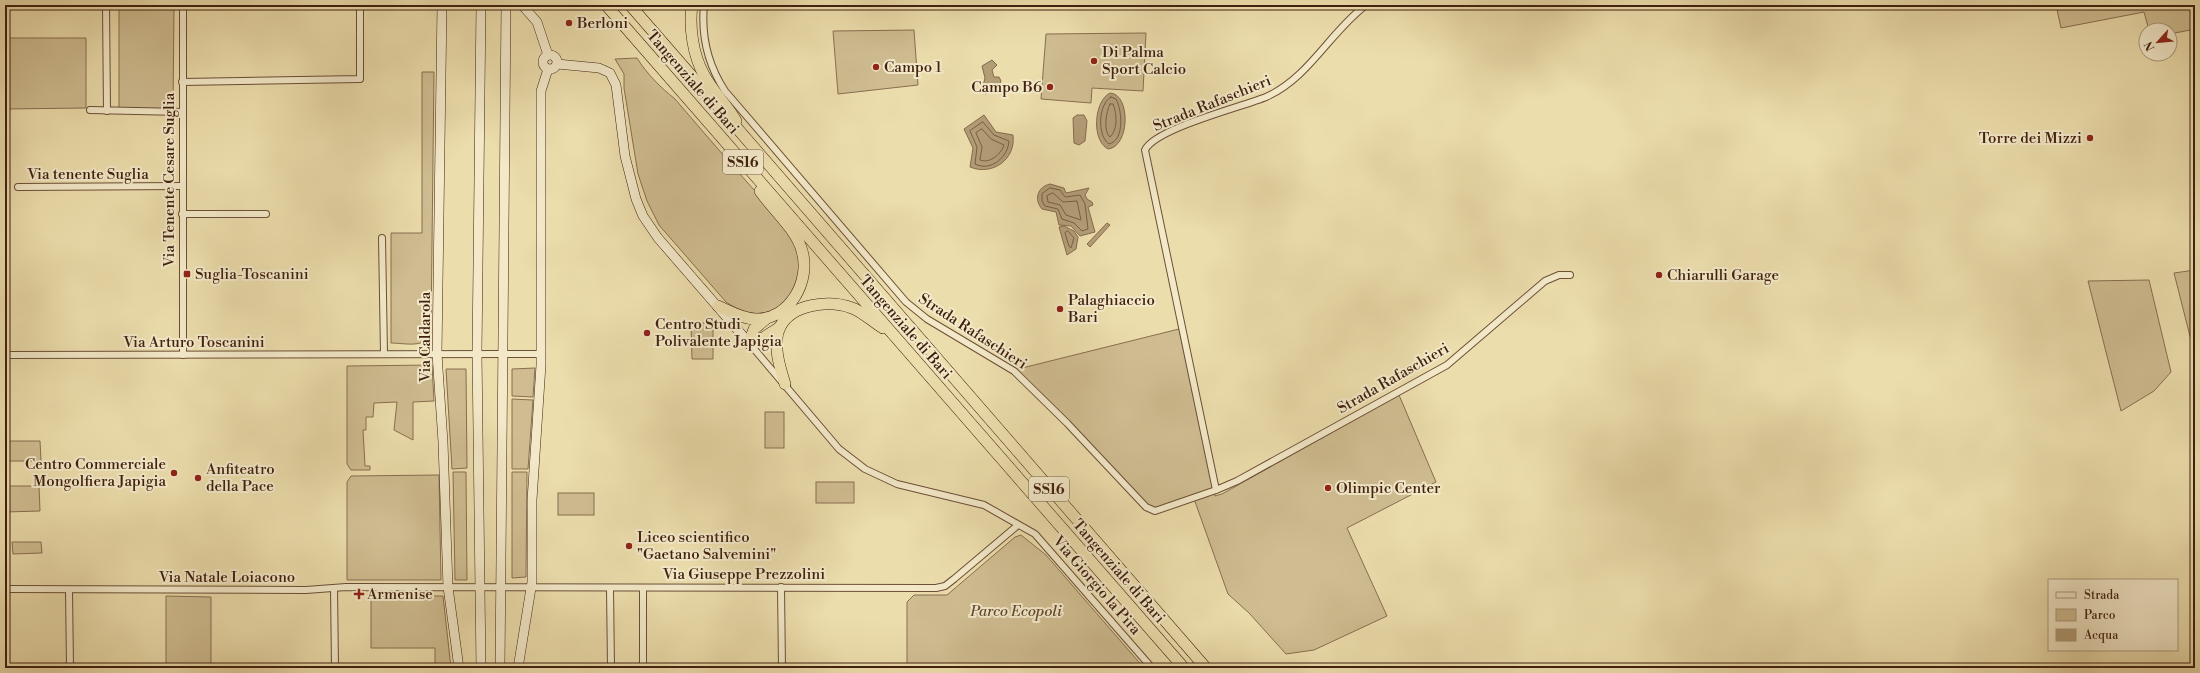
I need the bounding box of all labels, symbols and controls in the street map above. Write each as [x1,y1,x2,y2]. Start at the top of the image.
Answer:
place label: Berloni [576,14,628,33]
marker: Berloni [564,18,574,28]
north arrow [2138,22,2178,62]
street label: Tangenziale di Bari [642,26,743,138]
text: N [2142,39,2158,53]
place label: Di Palma Sport Calcio [1102,43,1186,79]
marker: Di Palma Sport Calcio [1089,56,1099,66]
place label: Campo 1 [884,58,942,77]
marker: Campo 1 [871,62,881,72]
street label: Strada Rafaschieri [1150,71,1274,136]
place label: Campo B6 [971,78,1042,97]
marker: Campo B6 [1045,82,1055,92]
street label: Via Tenente Cesare Suglia [160,92,179,268]
place label: Torre dei Mizzi [1979,129,2082,148]
marker: Torre dei Mizzi [2085,133,2095,143]
road number: SS16 [723,150,763,174]
street label: Via tenente Suglia [26,165,149,184]
place label: Suglia-Toscanini [195,265,309,284]
place label: Chiarulli Garage [1667,266,1779,285]
marker: Suglia-Toscanini [182,269,192,279]
marker: Chiarulli Garage [1654,270,1664,280]
street label: Tangenziale di Bari [855,271,956,383]
street label: Strada Rafaschieri [915,289,1031,374]
street label: Via Caldarola [416,291,435,383]
place label: Palaghiaccio Bari [1067,291,1155,327]
marker: Palaghiaccio Bari [1055,304,1065,314]
place label: Centro Studi Polivalente Japigia [655,315,782,351]
marker: Centro Studi Polivalente Japigia [642,328,652,338]
street label: Via Arturo Toscanini [122,333,265,352]
street label: Strada Rafaschieri [1334,339,1452,418]
place label: Centro Commerciale Mongolfiera Japigia [25,455,166,491]
place label: Anfiteatro della Pace [205,460,275,496]
marker: Centro Commerciale Mongolfiera Japigia [169,468,179,478]
marker: Anfiteatro della Pace [193,473,203,483]
road number: SS16 [1029,477,1069,501]
place label: Olimpic Center [1336,479,1441,498]
marker: Olimpic Center [1323,483,1333,493]
street label: Tangenziale di Bari [1068,515,1169,627]
place label: Liceo scientifico "Gaetano Salvemini" [637,528,776,564]
street label: Via Giorgio la Pira [1048,531,1145,639]
marker: Liceo scientifico "Gaetano Salvemini" [624,541,634,551]
street label: Via Giuseppe Prezzolini [662,565,825,584]
street label: Via Natale Loiacono [158,568,295,587]
legend [2048,579,2178,651]
place label: Armenise [366,585,433,604]
text: Strada [2084,588,2120,603]
marker: Armenise [354,589,364,599]
park label: Parco Ecopoli [969,602,1062,621]
text: Parco [2084,608,2116,623]
text: Acqua [2083,628,2119,643]

